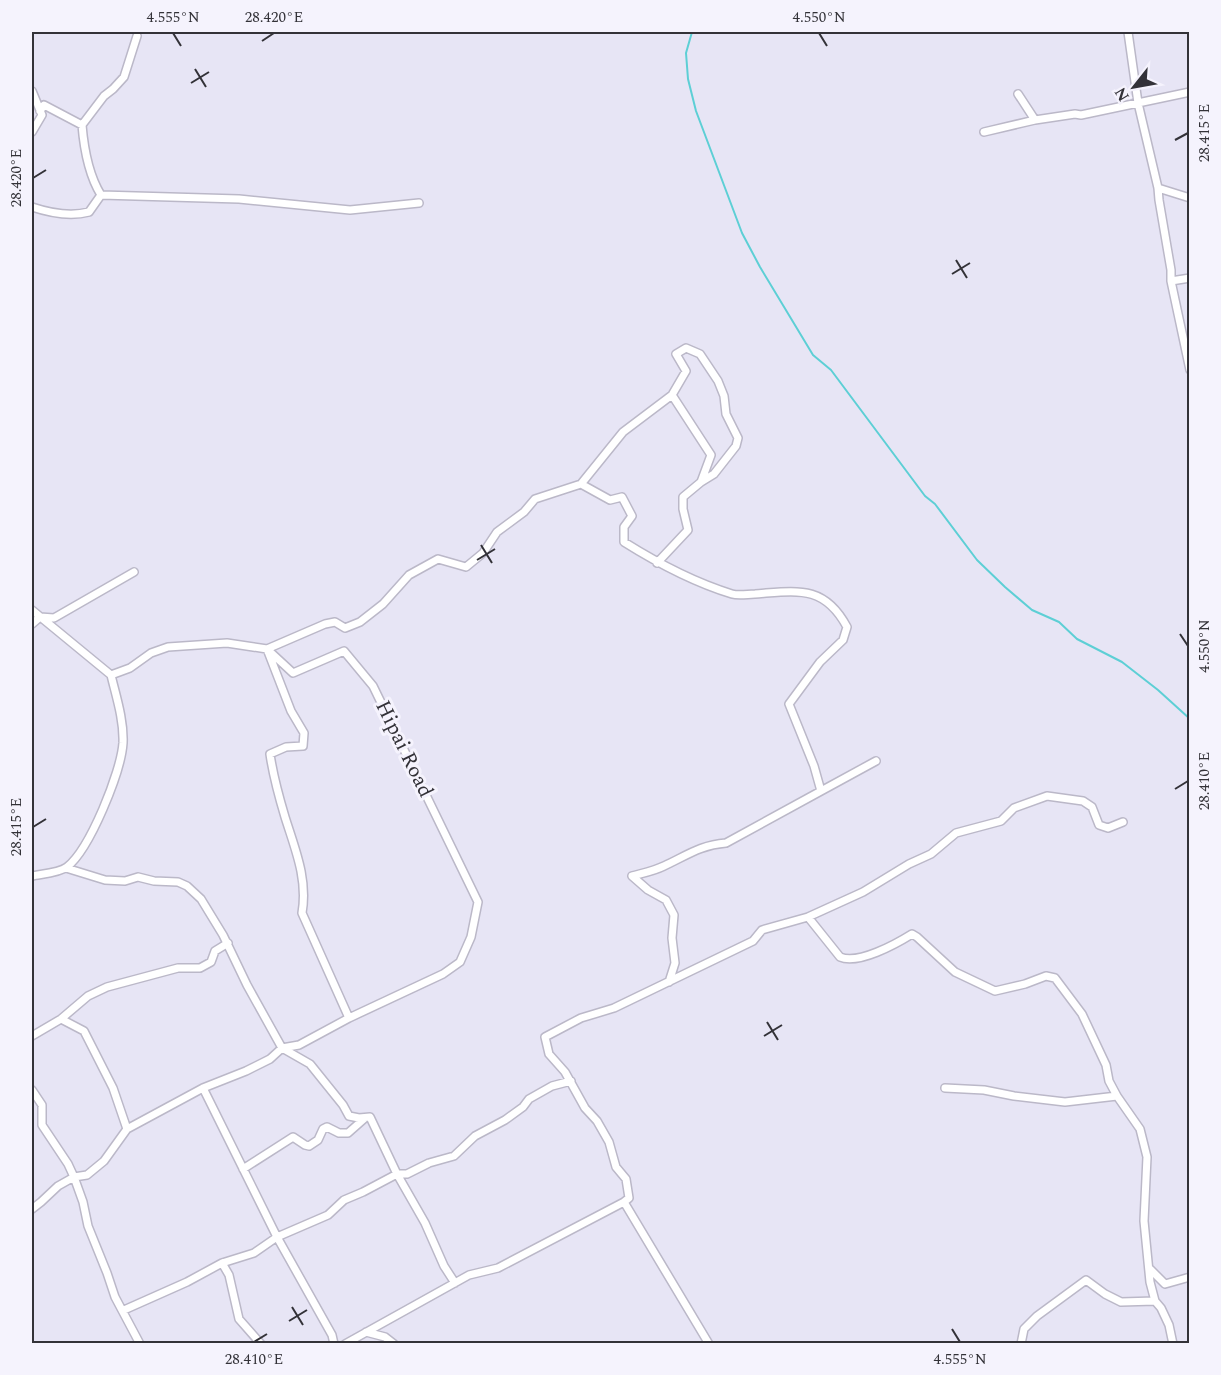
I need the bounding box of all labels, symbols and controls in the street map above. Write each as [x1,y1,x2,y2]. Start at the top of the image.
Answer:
text: 4.555°N [146,6,200,29]
text: 28.420°E [245,6,303,29]
text: 4.550°N [792,6,846,29]
north arrow [1104,57,1164,117]
text: N [1108,82,1136,106]
text: 28.415°E [1193,104,1216,162]
text: 28.420°E [5,149,28,207]
text: 4.550°N [1193,619,1216,673]
street label: Hipai Road [367,695,441,803]
text: 28.410°E [1193,752,1216,810]
text: 28.415°E [5,798,28,856]
text: 28.410°E [225,1348,283,1371]
text: 4.555°N [933,1348,987,1371]

